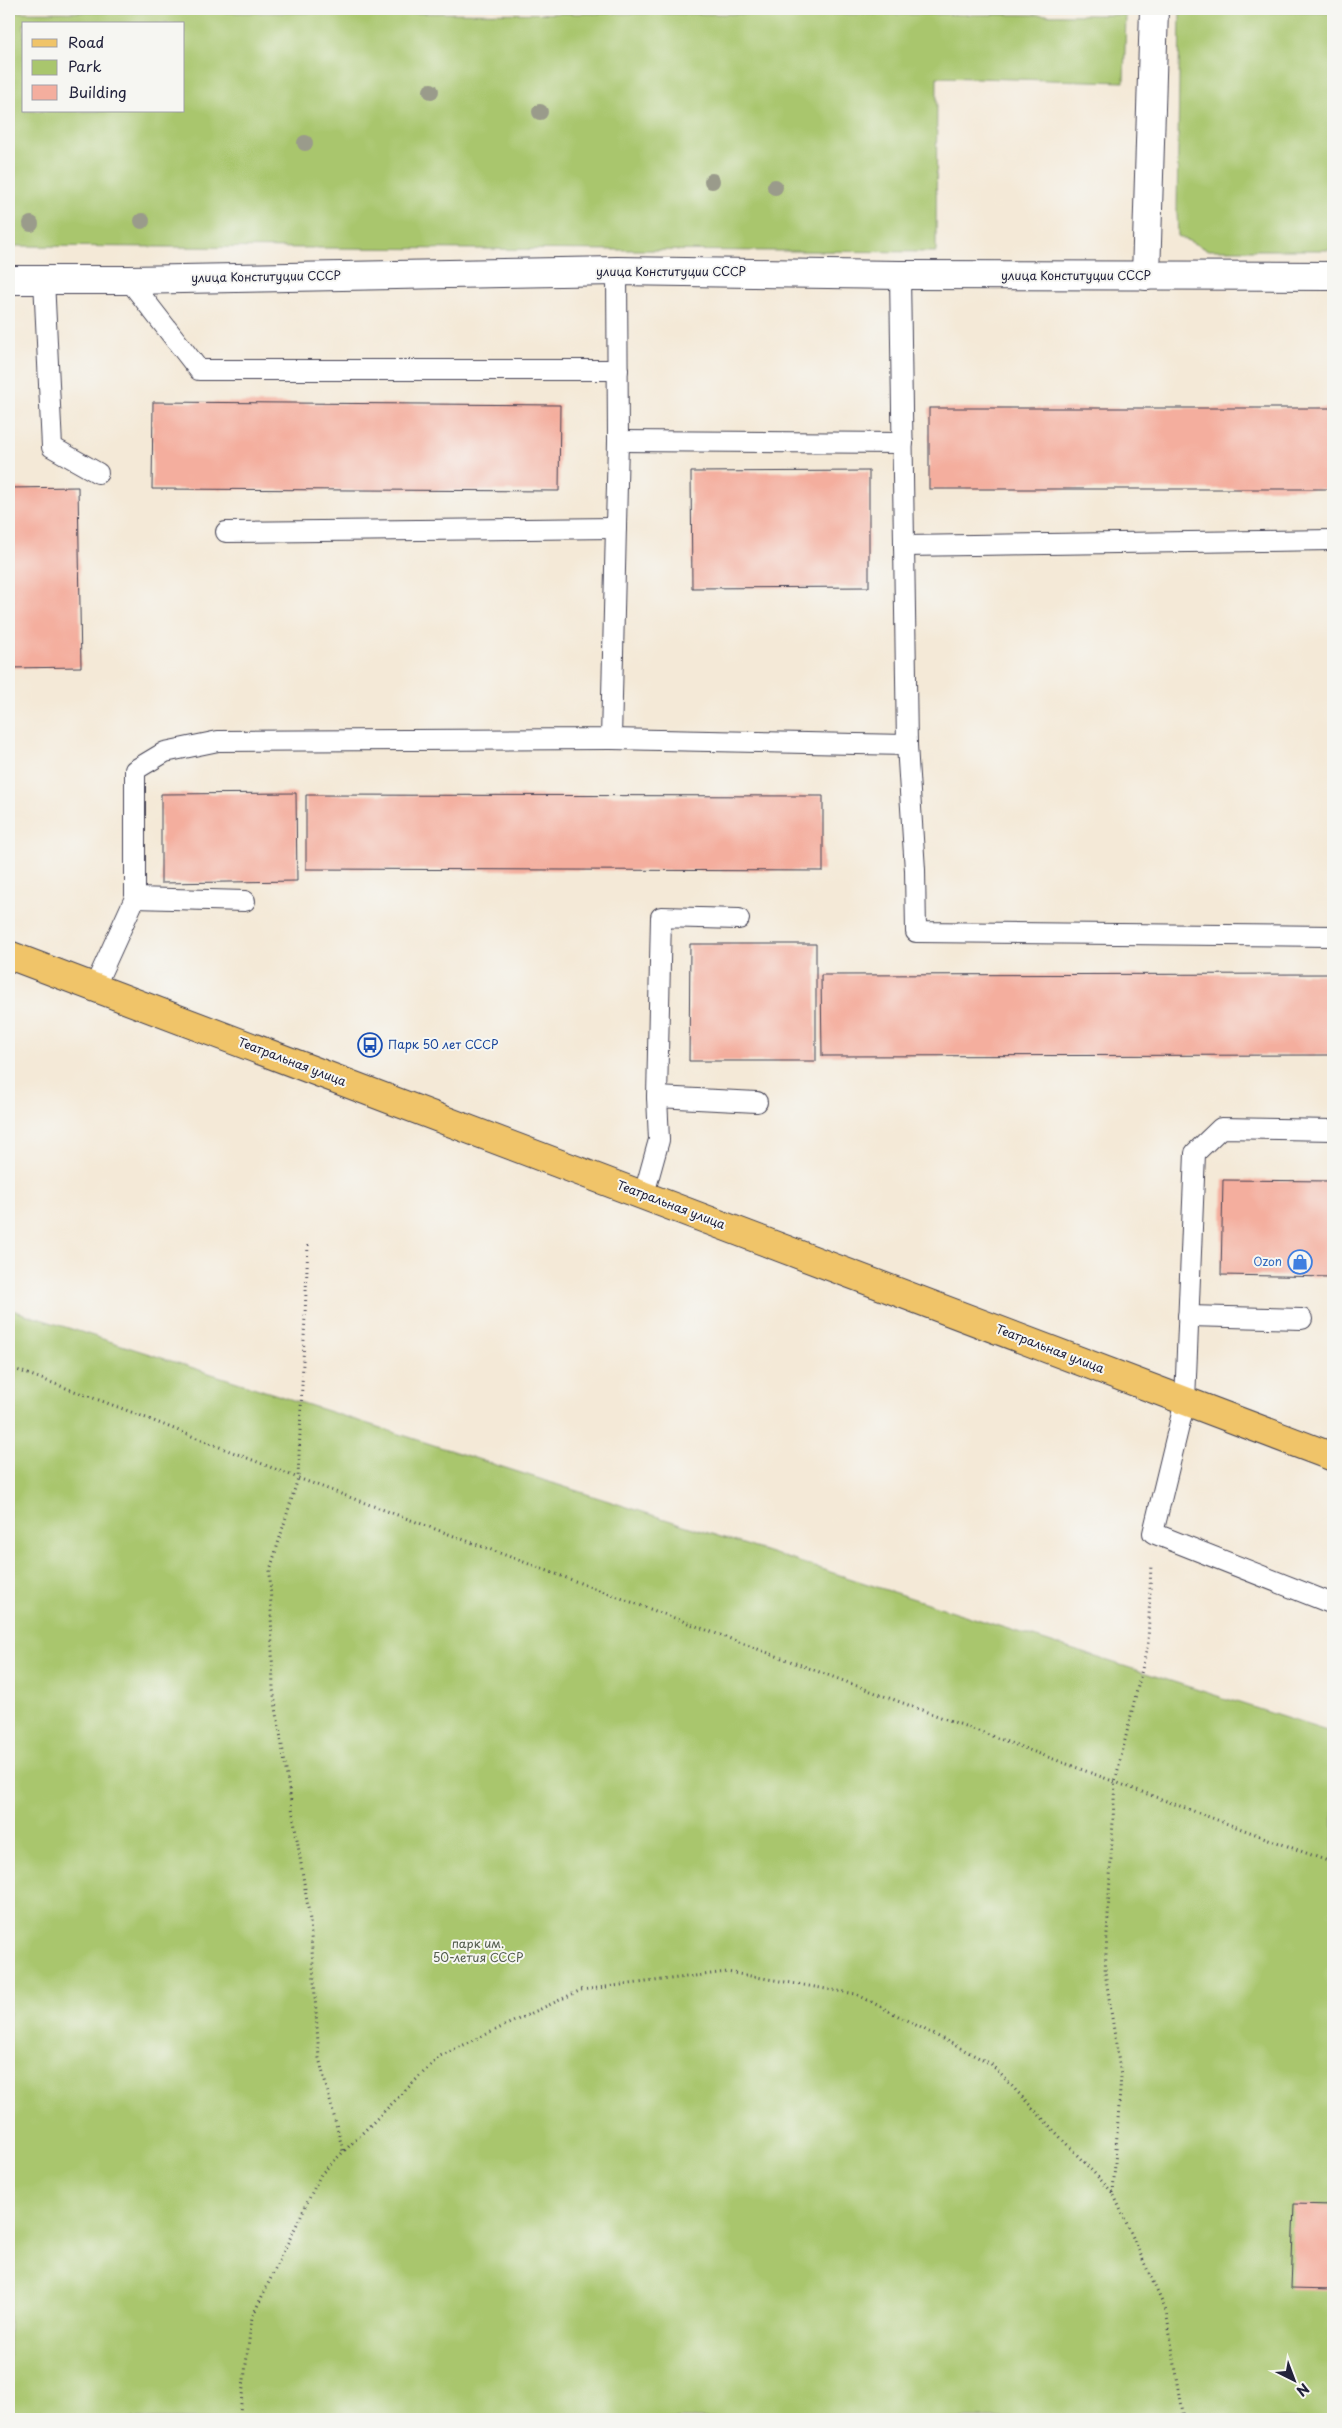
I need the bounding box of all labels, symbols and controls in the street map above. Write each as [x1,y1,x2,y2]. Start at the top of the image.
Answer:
legend [22,22,185,112]
text: Road [68,30,104,53]
text: Park [68,54,102,77]
text: Building [68,80,127,103]
street label: улица Конституции СССР [596,262,746,280]
street label: улица Конституции СССР [191,266,341,286]
street label: улица Конституции СССР [1001,266,1151,284]
street label: Театральная улица [236,1032,350,1090]
bus stop icon: Парк 50 лет СССР [357,1032,383,1058]
place label: Парк 50 лет СССР [388,1035,498,1053]
street label: Театральная улица [615,1175,729,1233]
shop icon: Ozon [1287,1249,1313,1275]
place label: Ozon [1253,1252,1282,1270]
street label: Театральная улица [994,1319,1108,1377]
park label: парк им. 50-летия СССР [433,1934,523,1966]
north arrow [1270,2356,1320,2406]
text: N [1292,2379,1314,2402]

